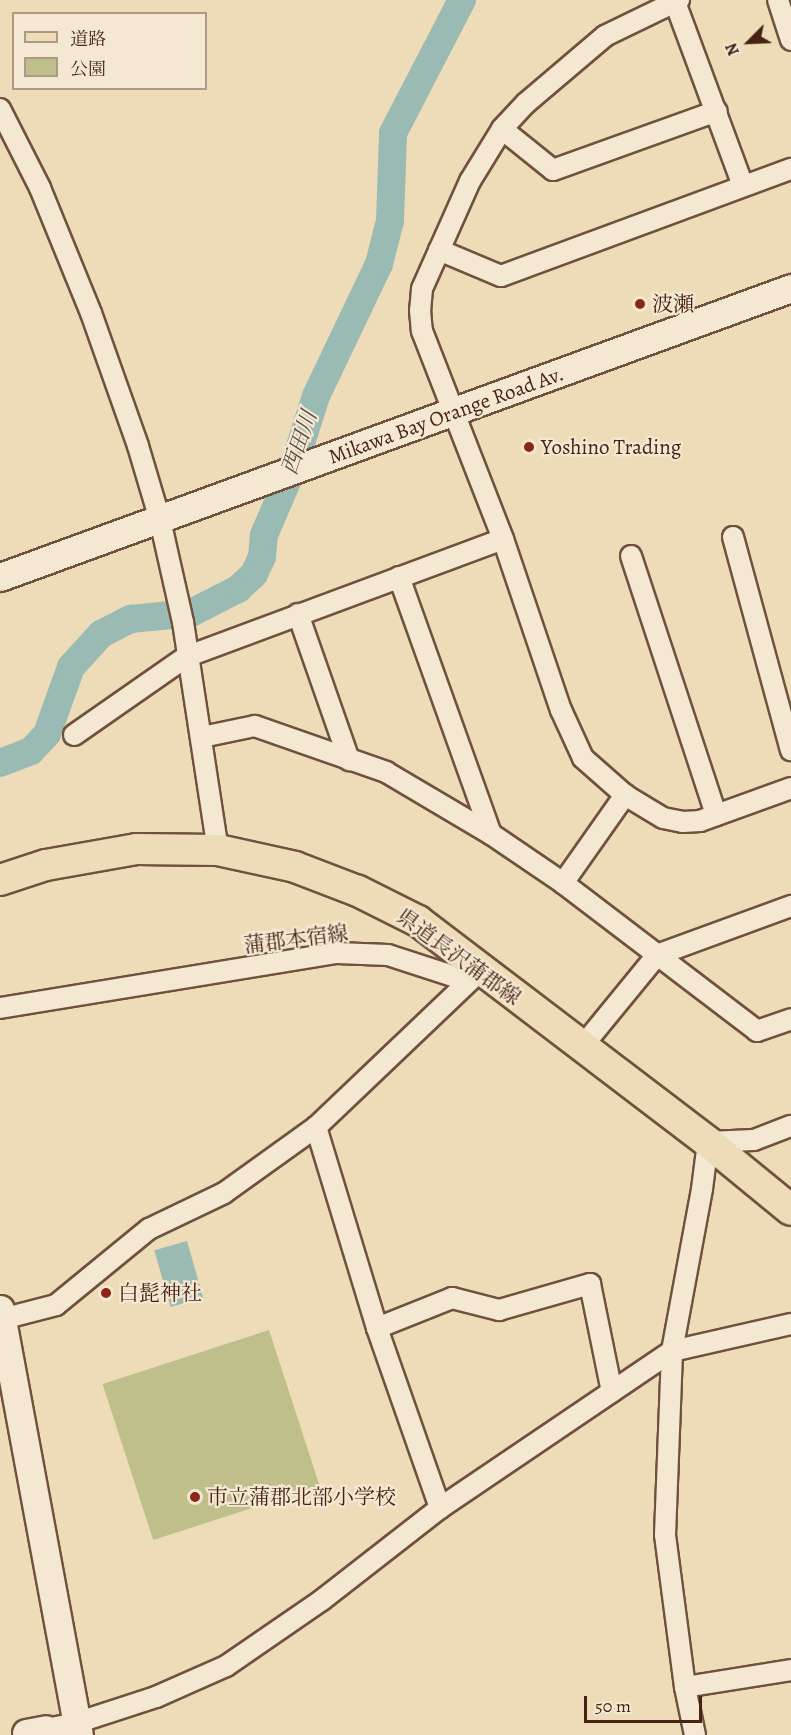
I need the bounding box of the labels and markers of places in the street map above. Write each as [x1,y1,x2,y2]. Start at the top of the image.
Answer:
place label: 波瀬 [652,291,694,317]
marker: 波瀬 [633,297,647,311]
place label: Yoshino Trading [541,434,681,460]
marker: Yoshino Trading [522,440,536,454]
place label: 白髭神社 [118,1280,202,1306]
marker: 白髭神社 [99,1286,113,1300]
place label: 市立蒲郡北部小学校 [207,1484,396,1510]
marker: 市立蒲郡北部小学校 [188,1490,202,1504]

